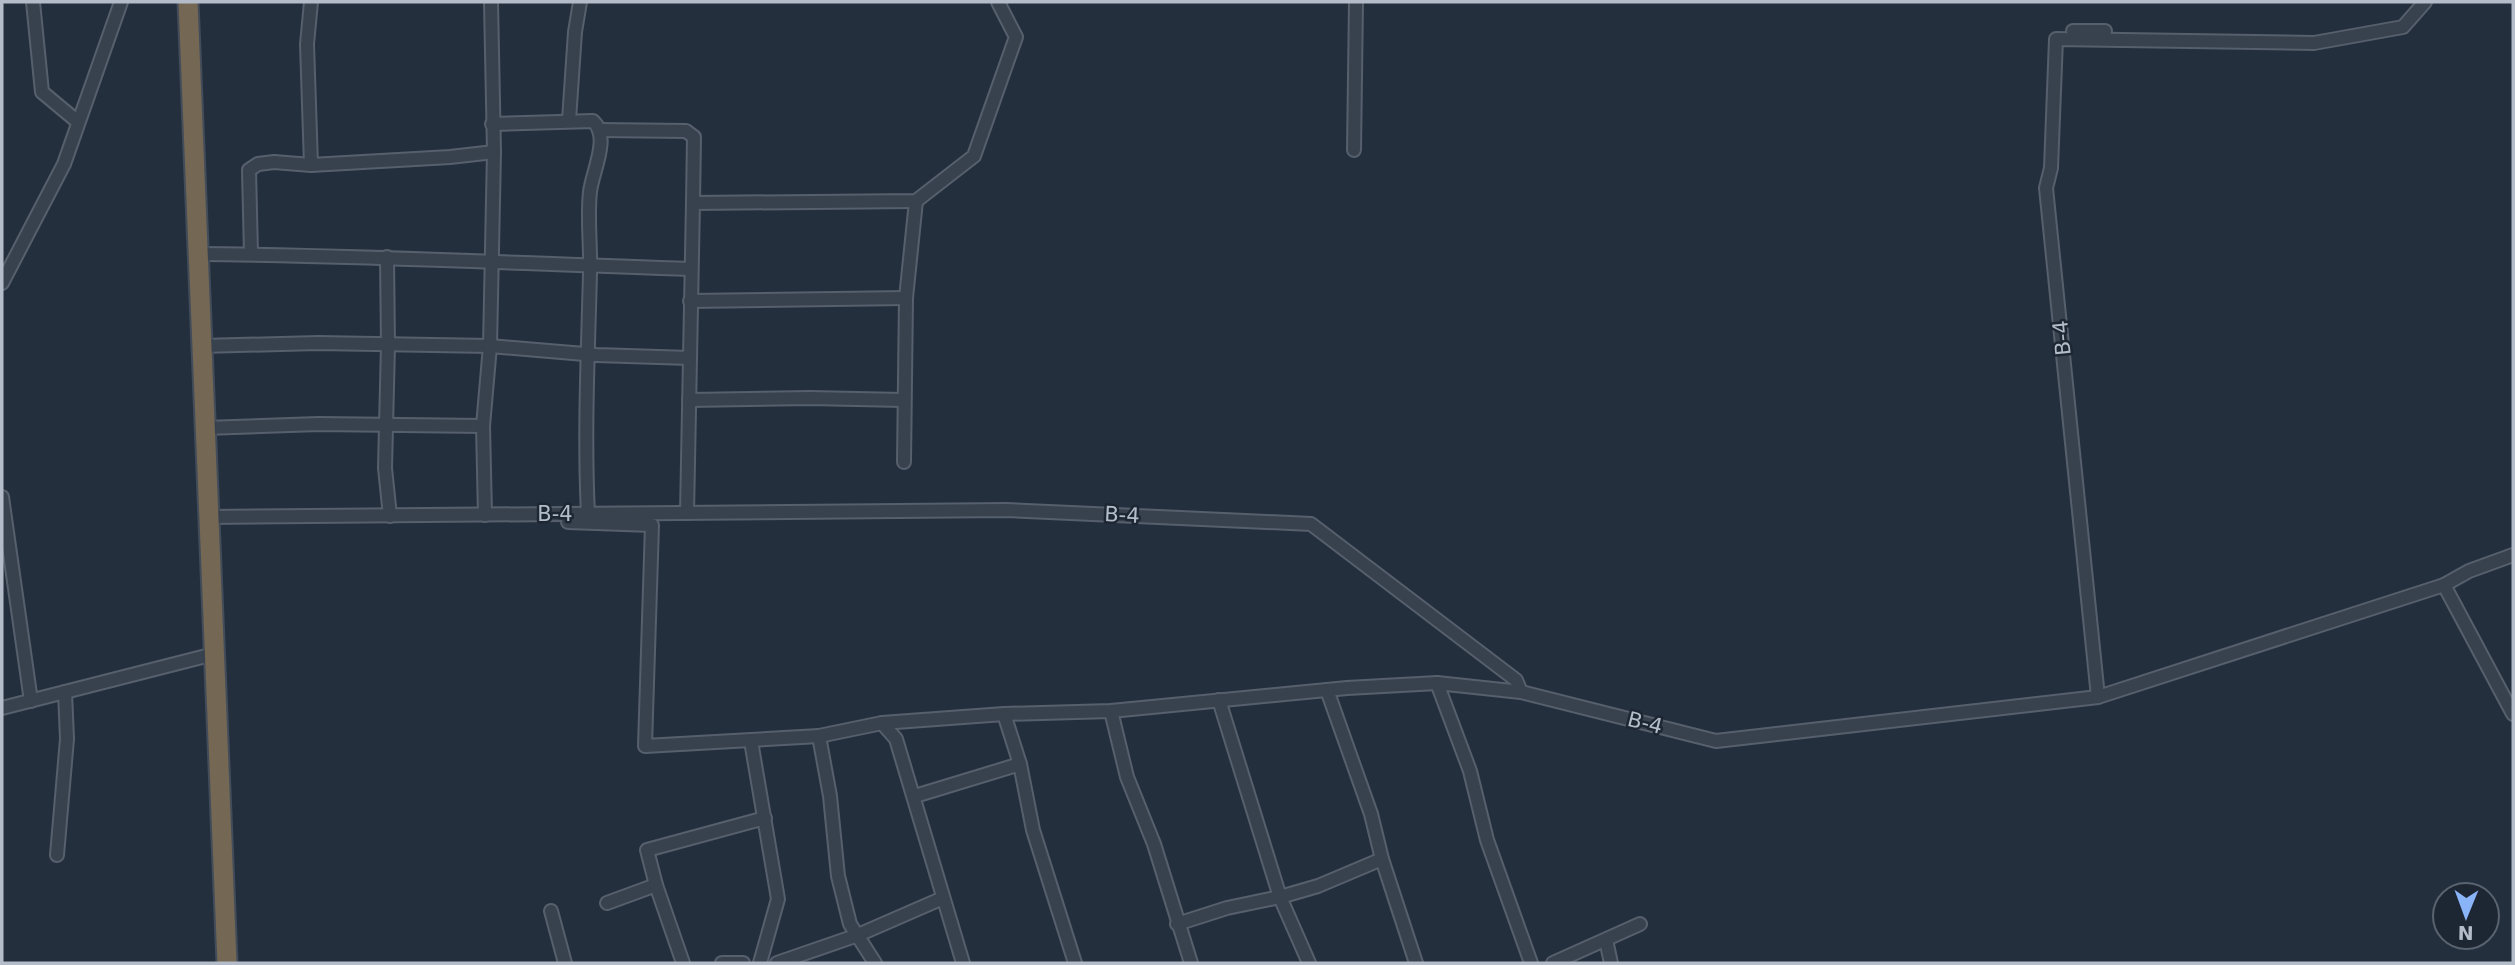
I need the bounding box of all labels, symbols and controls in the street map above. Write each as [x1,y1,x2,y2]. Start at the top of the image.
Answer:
street label: B-4 [2048,319,2076,357]
street label: B-4 [537,502,573,526]
street label: B-4 [1104,502,1140,528]
street label: B-4 [1625,707,1665,739]
north arrow [2431,881,2501,951]
text: N [2458,922,2474,944]

